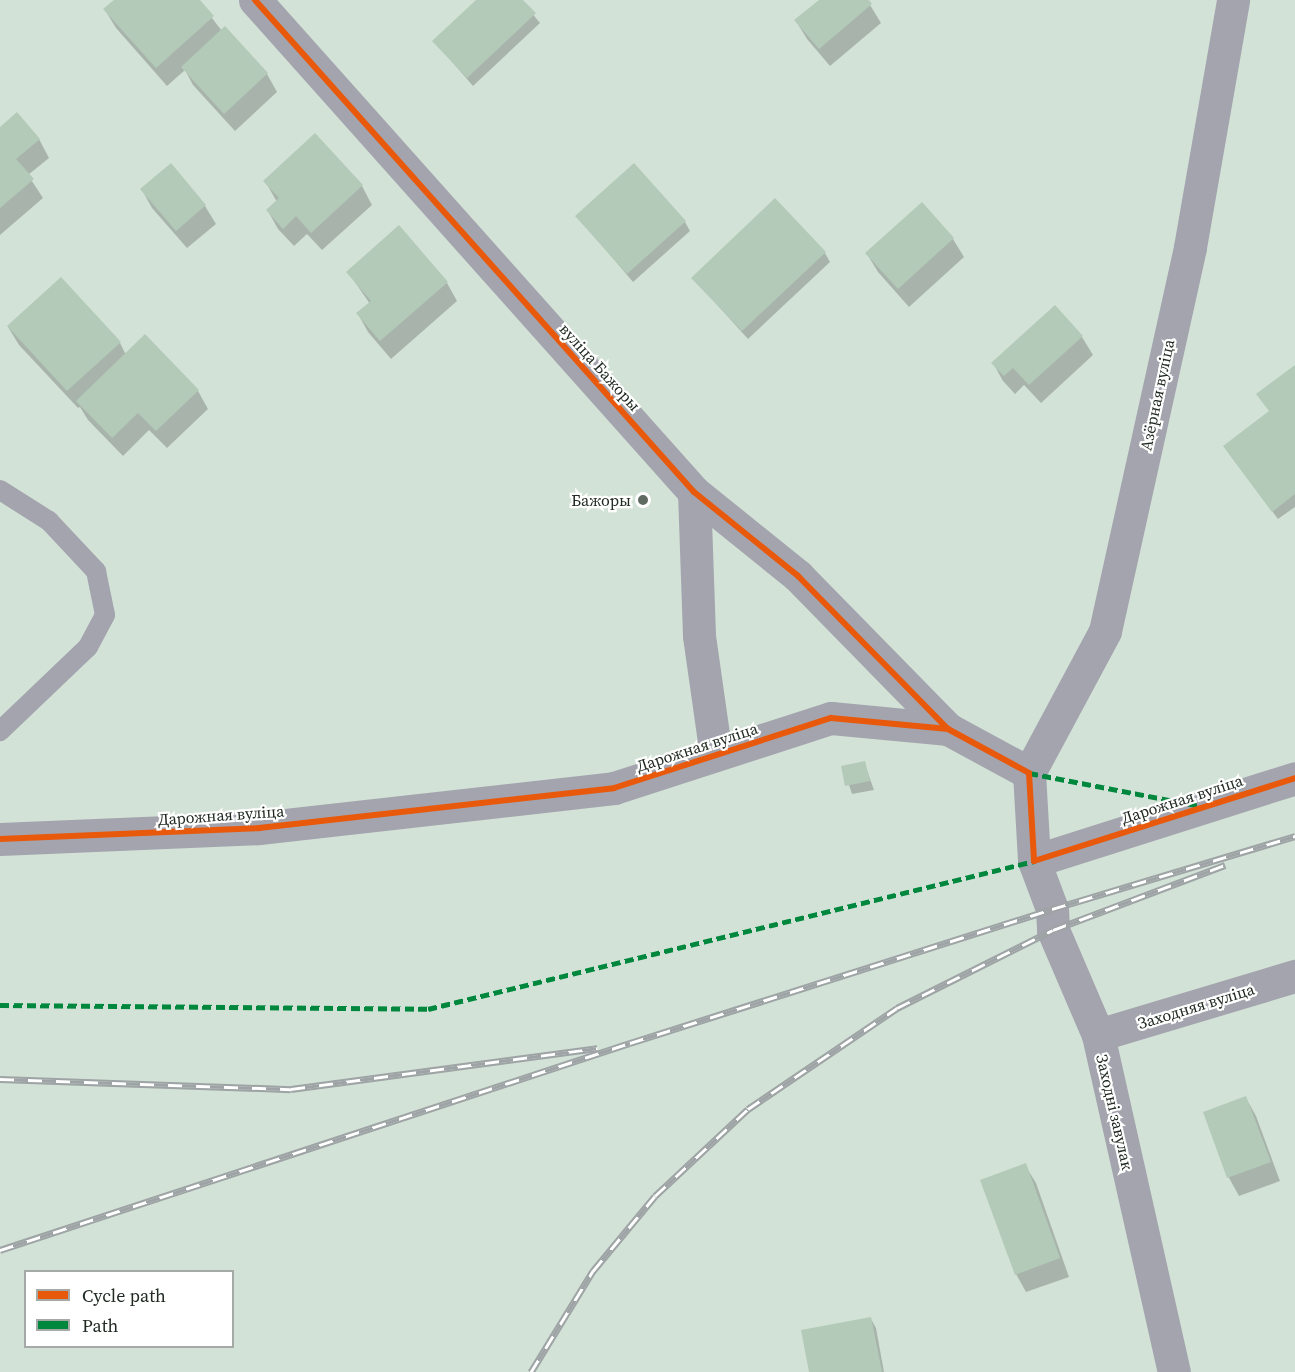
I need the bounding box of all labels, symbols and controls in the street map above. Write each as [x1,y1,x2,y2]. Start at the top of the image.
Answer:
street label: вуліца Бажоры [556,319,644,415]
street label: Азёрная вуліца [1136,338,1178,452]
place label: Бажоры [571,490,631,510]
marker: Бажоры [636,493,650,507]
street label: Дарожная вуліца [634,718,760,776]
street label: Дарожная вуліца [1119,770,1245,828]
street label: Дарожная вуліца [157,801,285,829]
street label: Заходняя вуліца [1135,979,1257,1033]
street label: Заходні завулак [1092,1052,1138,1172]
legend [24,1270,234,1348]
text: Cycle path [82,1283,166,1308]
text: Path [82,1313,118,1338]

